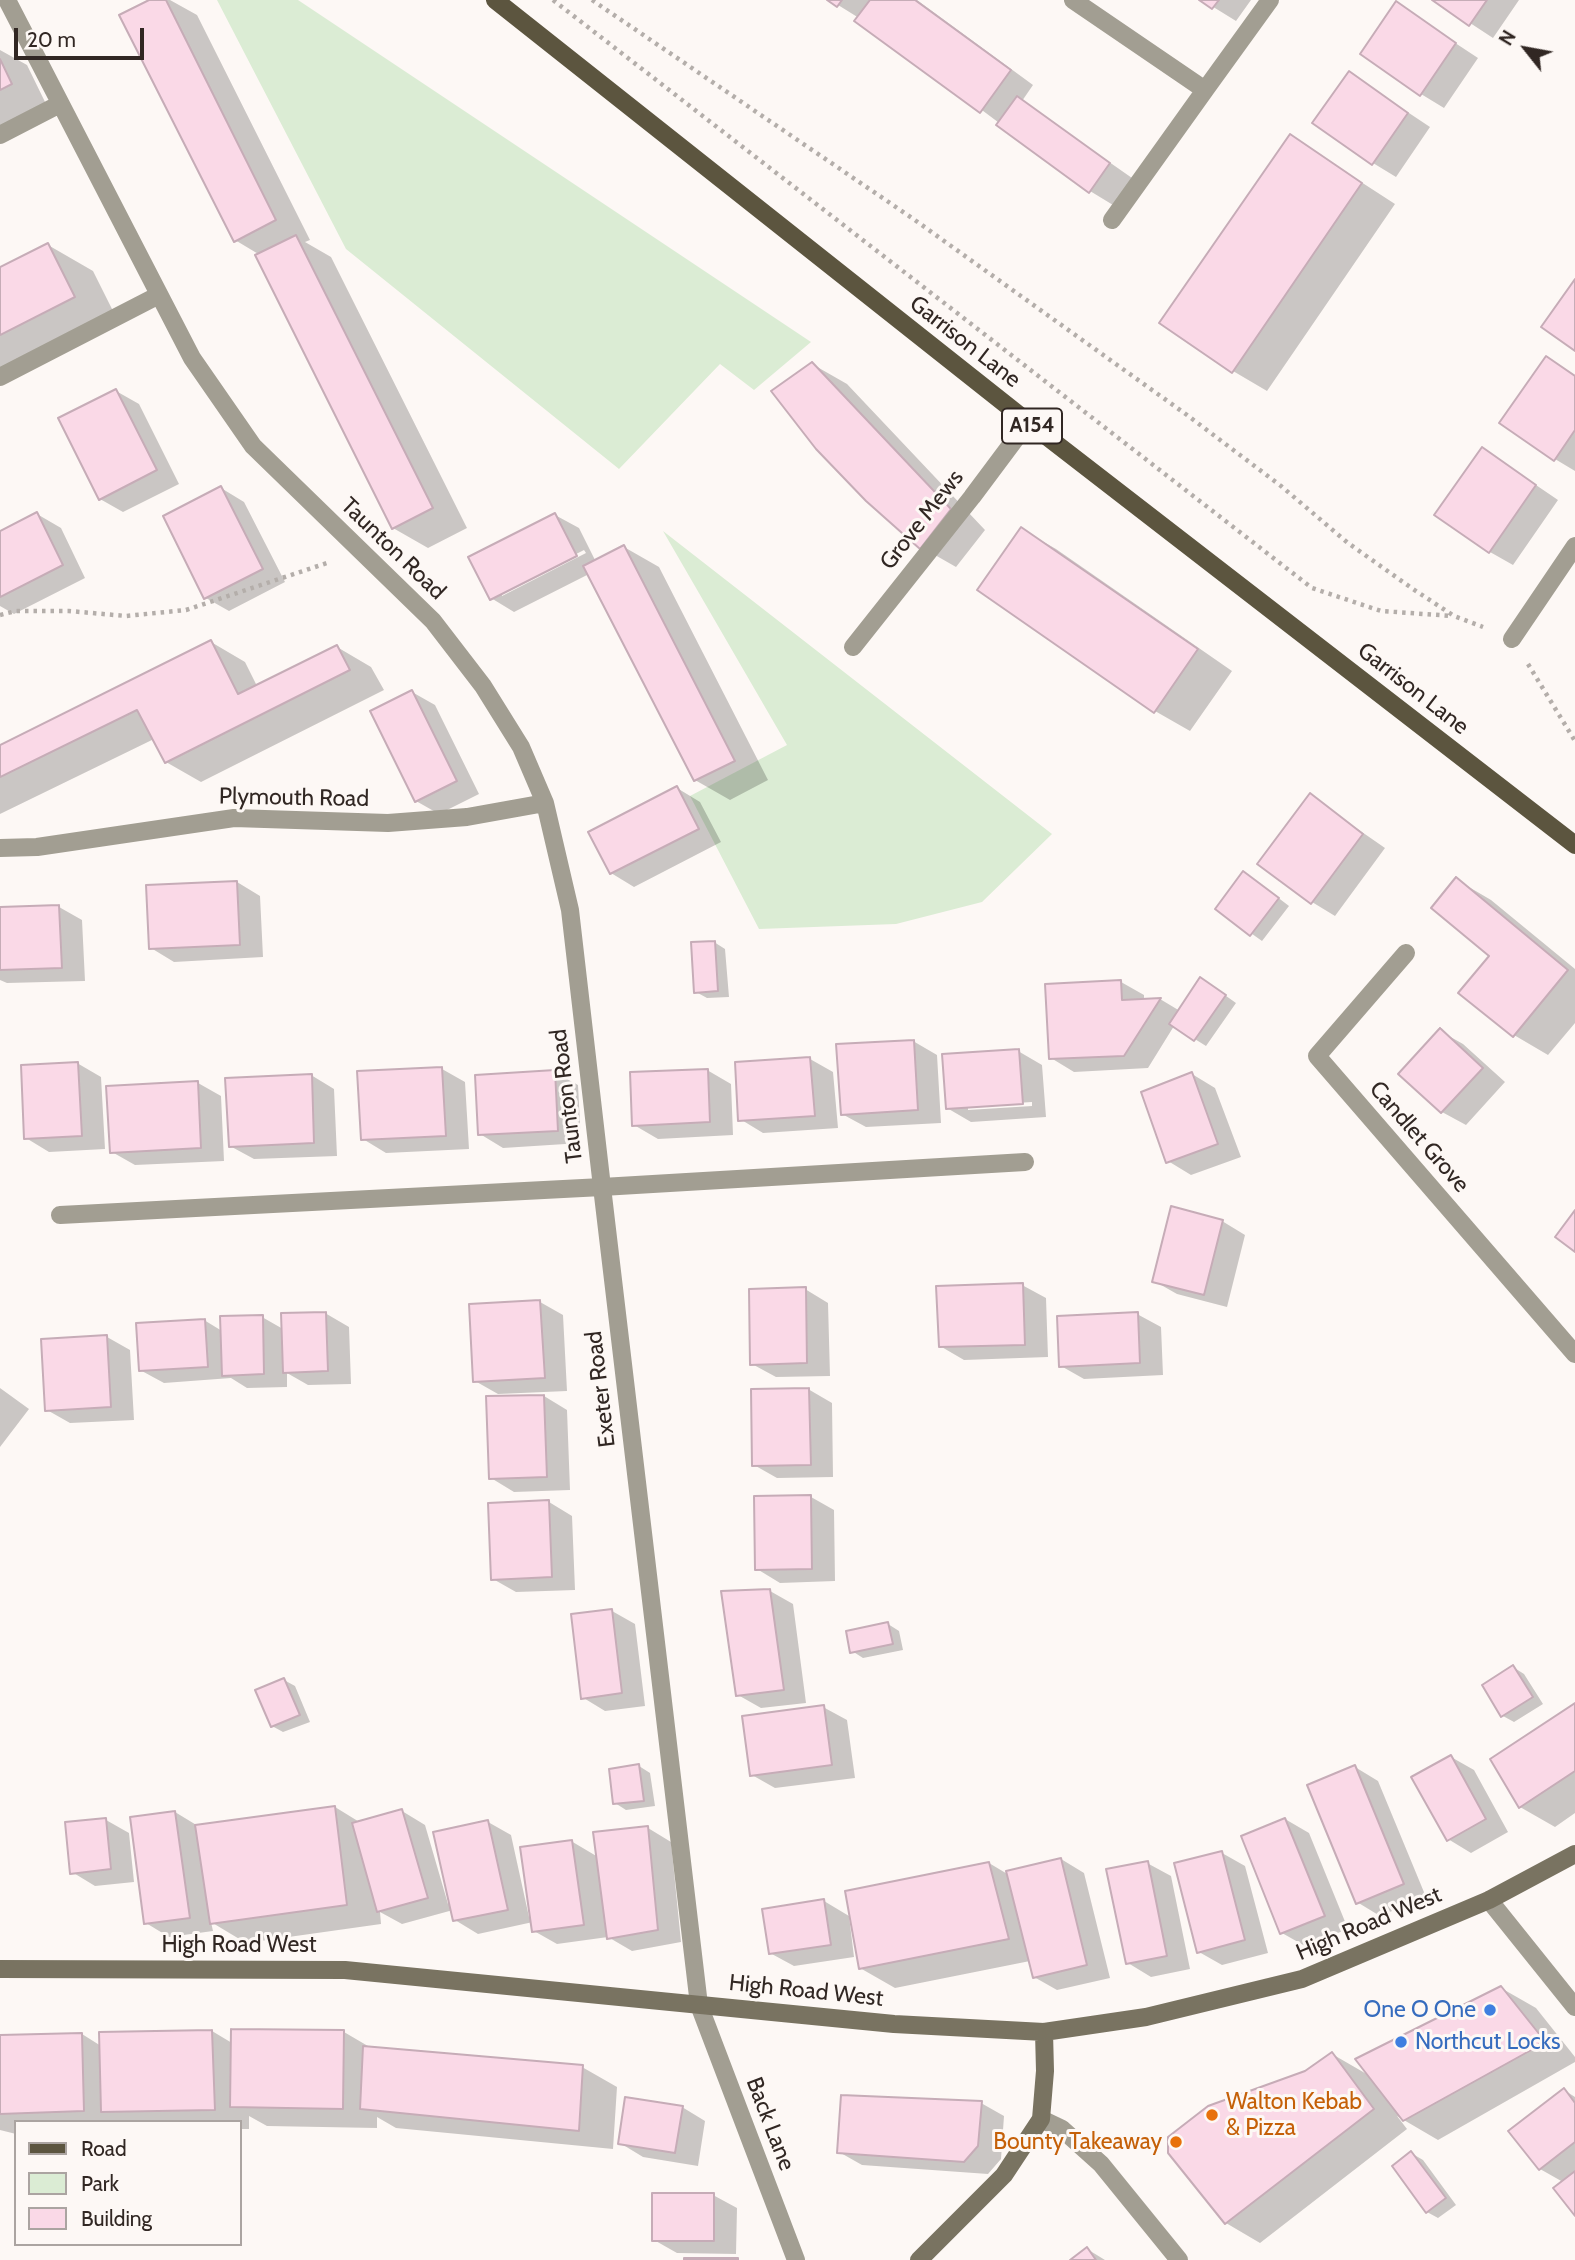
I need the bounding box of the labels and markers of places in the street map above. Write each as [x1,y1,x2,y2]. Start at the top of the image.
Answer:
place label: One O One [1364,1996,1476,2024]
marker: One O One [1482,2002,1498,2018]
place label: Northcut Locks [1415,2028,1561,2056]
marker: Northcut Locks [1393,2034,1409,2050]
place label: Walton Kebab & Pizza [1226,2088,1362,2142]
marker: Walton Kebab & Pizza [1204,2107,1220,2123]
place label: Bounty Takeaway [993,2128,1162,2156]
marker: Bounty Takeaway [1168,2134,1184,2150]

